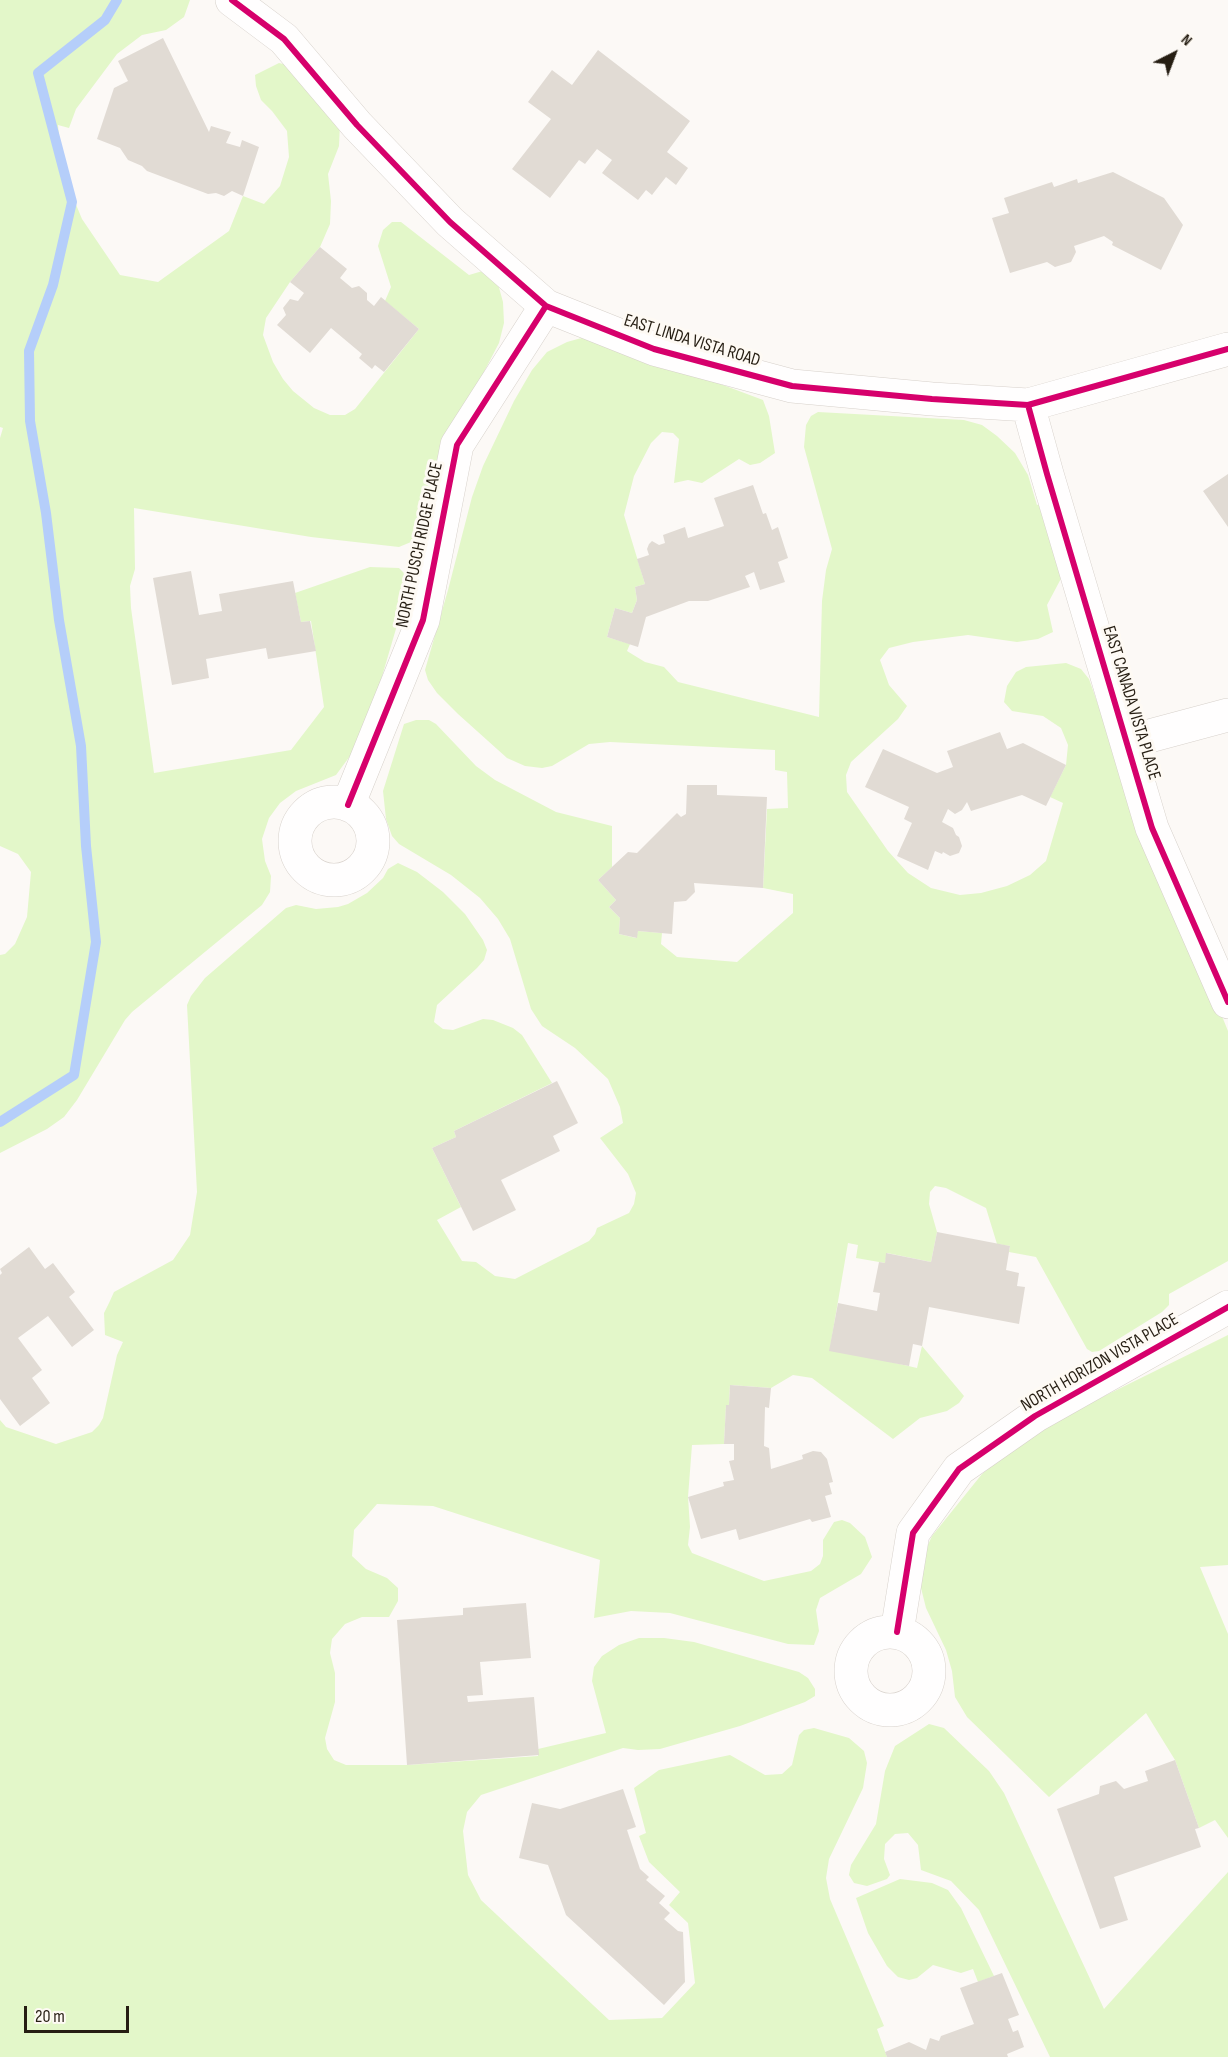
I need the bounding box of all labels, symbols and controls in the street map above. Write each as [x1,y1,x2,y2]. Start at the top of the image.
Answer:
north arrow [1144,24,1204,84]
text: N [1177,30,1196,50]
street label: EAST LINDA VISTA ROAD [621,310,763,372]
street label: NORTH PUSCH RIDGE PLACE [392,460,448,630]
street label: EAST CANADA VISTA PLACE [1097,623,1165,783]
street label: NORTH HORIZON VISTA PLACE [1017,1309,1183,1417]
scale bar [27,1994,132,2032]
text: 20 m [35,2006,65,2027]

